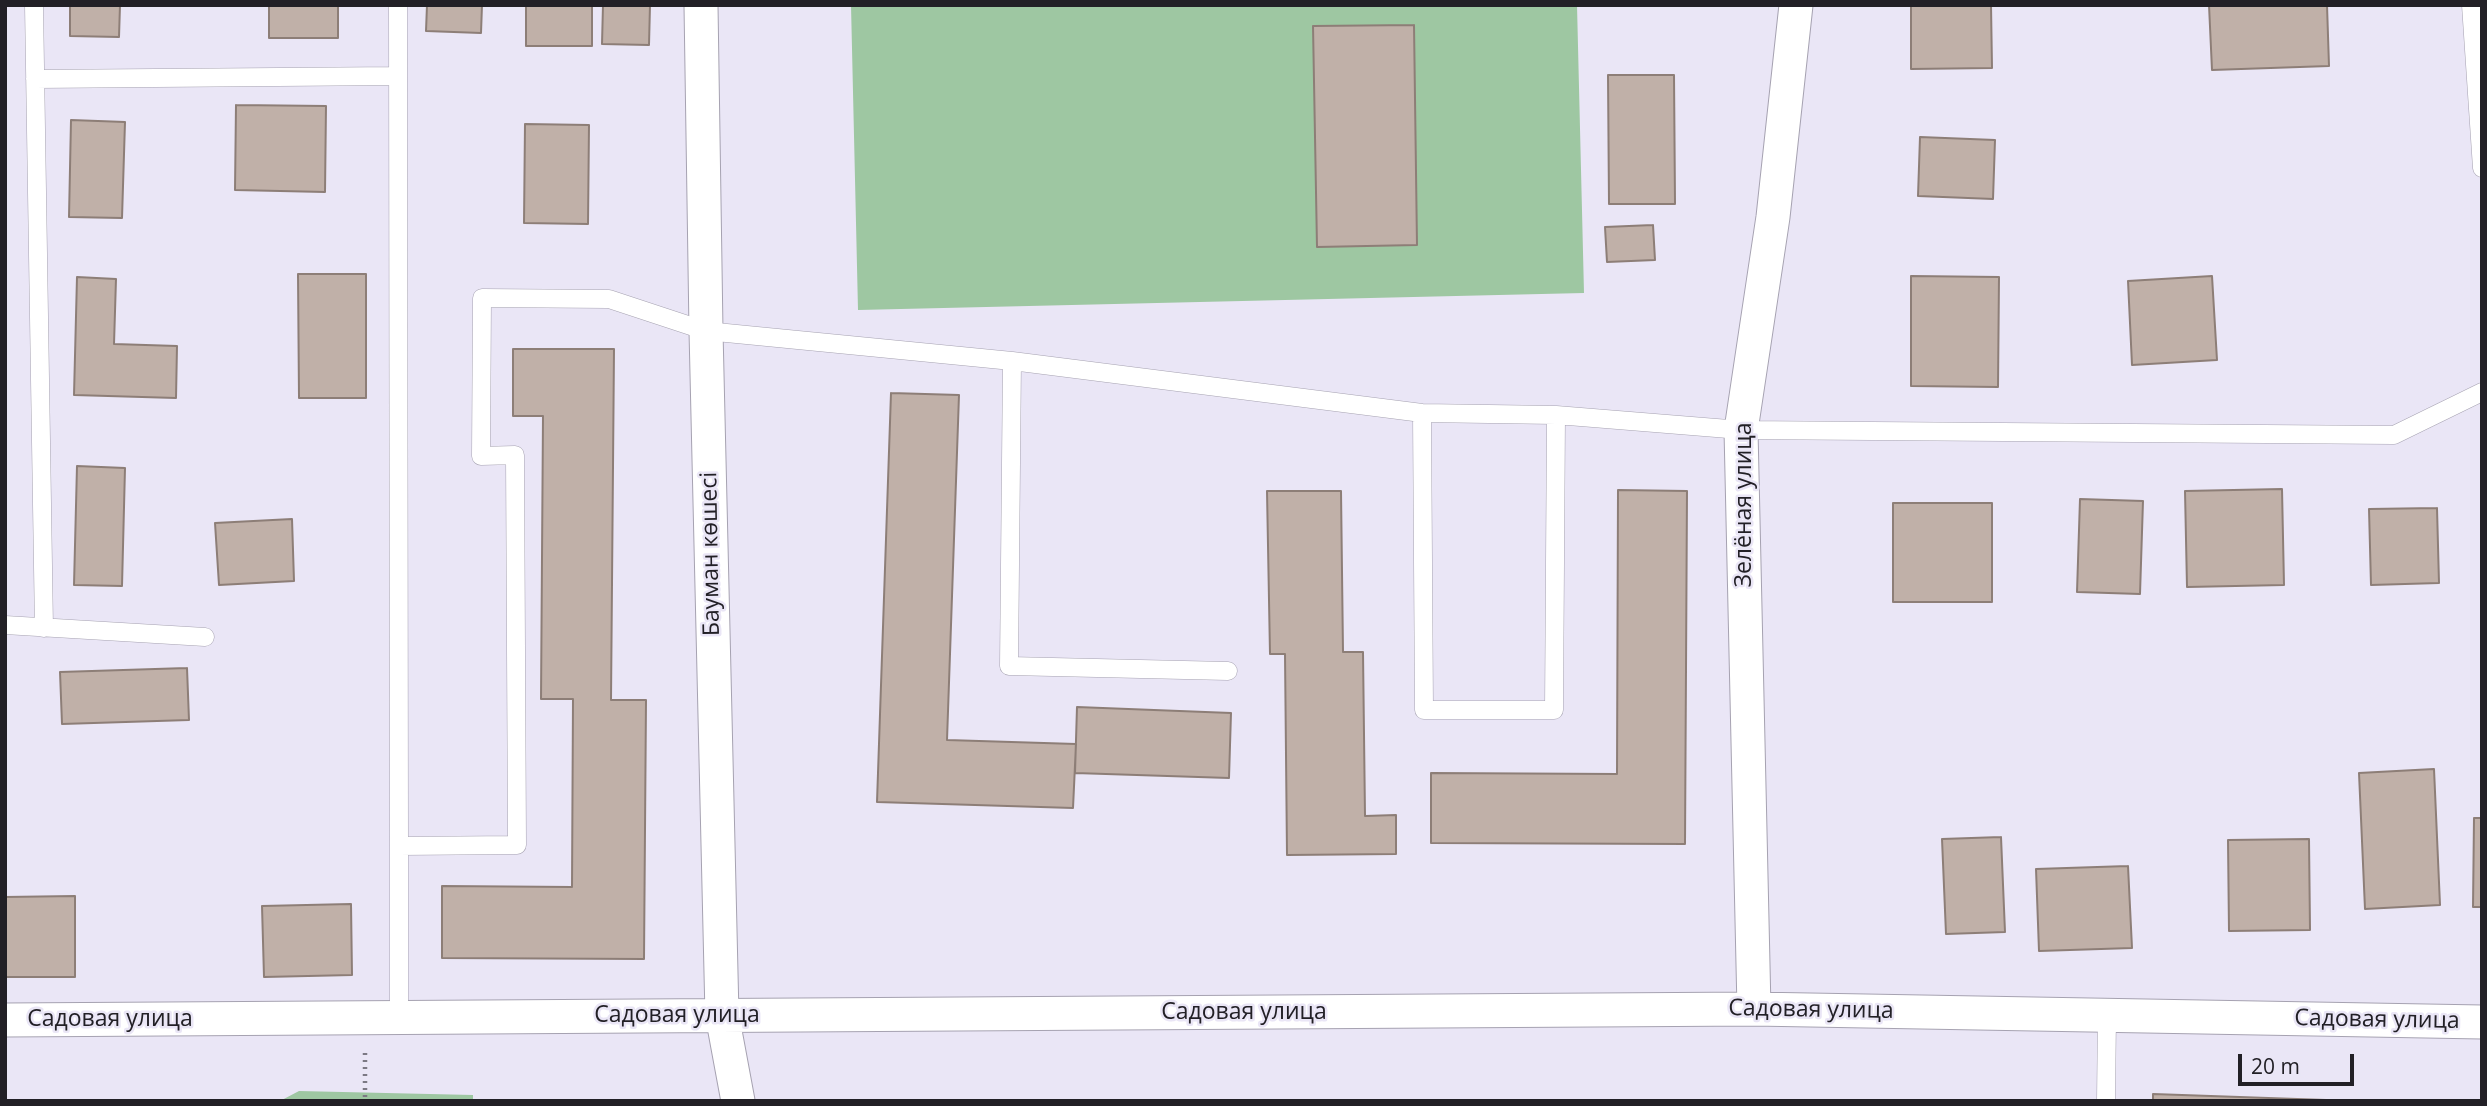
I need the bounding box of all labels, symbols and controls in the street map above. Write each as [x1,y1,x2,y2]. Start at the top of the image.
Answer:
street label: Зелёная улица [1730,423,1758,587]
street label: Бауман көшесі [696,472,726,636]
street label: Садовая улица [1728,995,1894,1025]
street label: Садовая улица [1161,998,1327,1026]
street label: Садовая улица [594,1001,760,1029]
street label: Садовая улица [27,1005,193,1033]
street label: Садовая улица [2294,1005,2460,1035]
scale bar [2242,1040,2358,1084]
text: 20 m [2251,1052,2300,1080]

